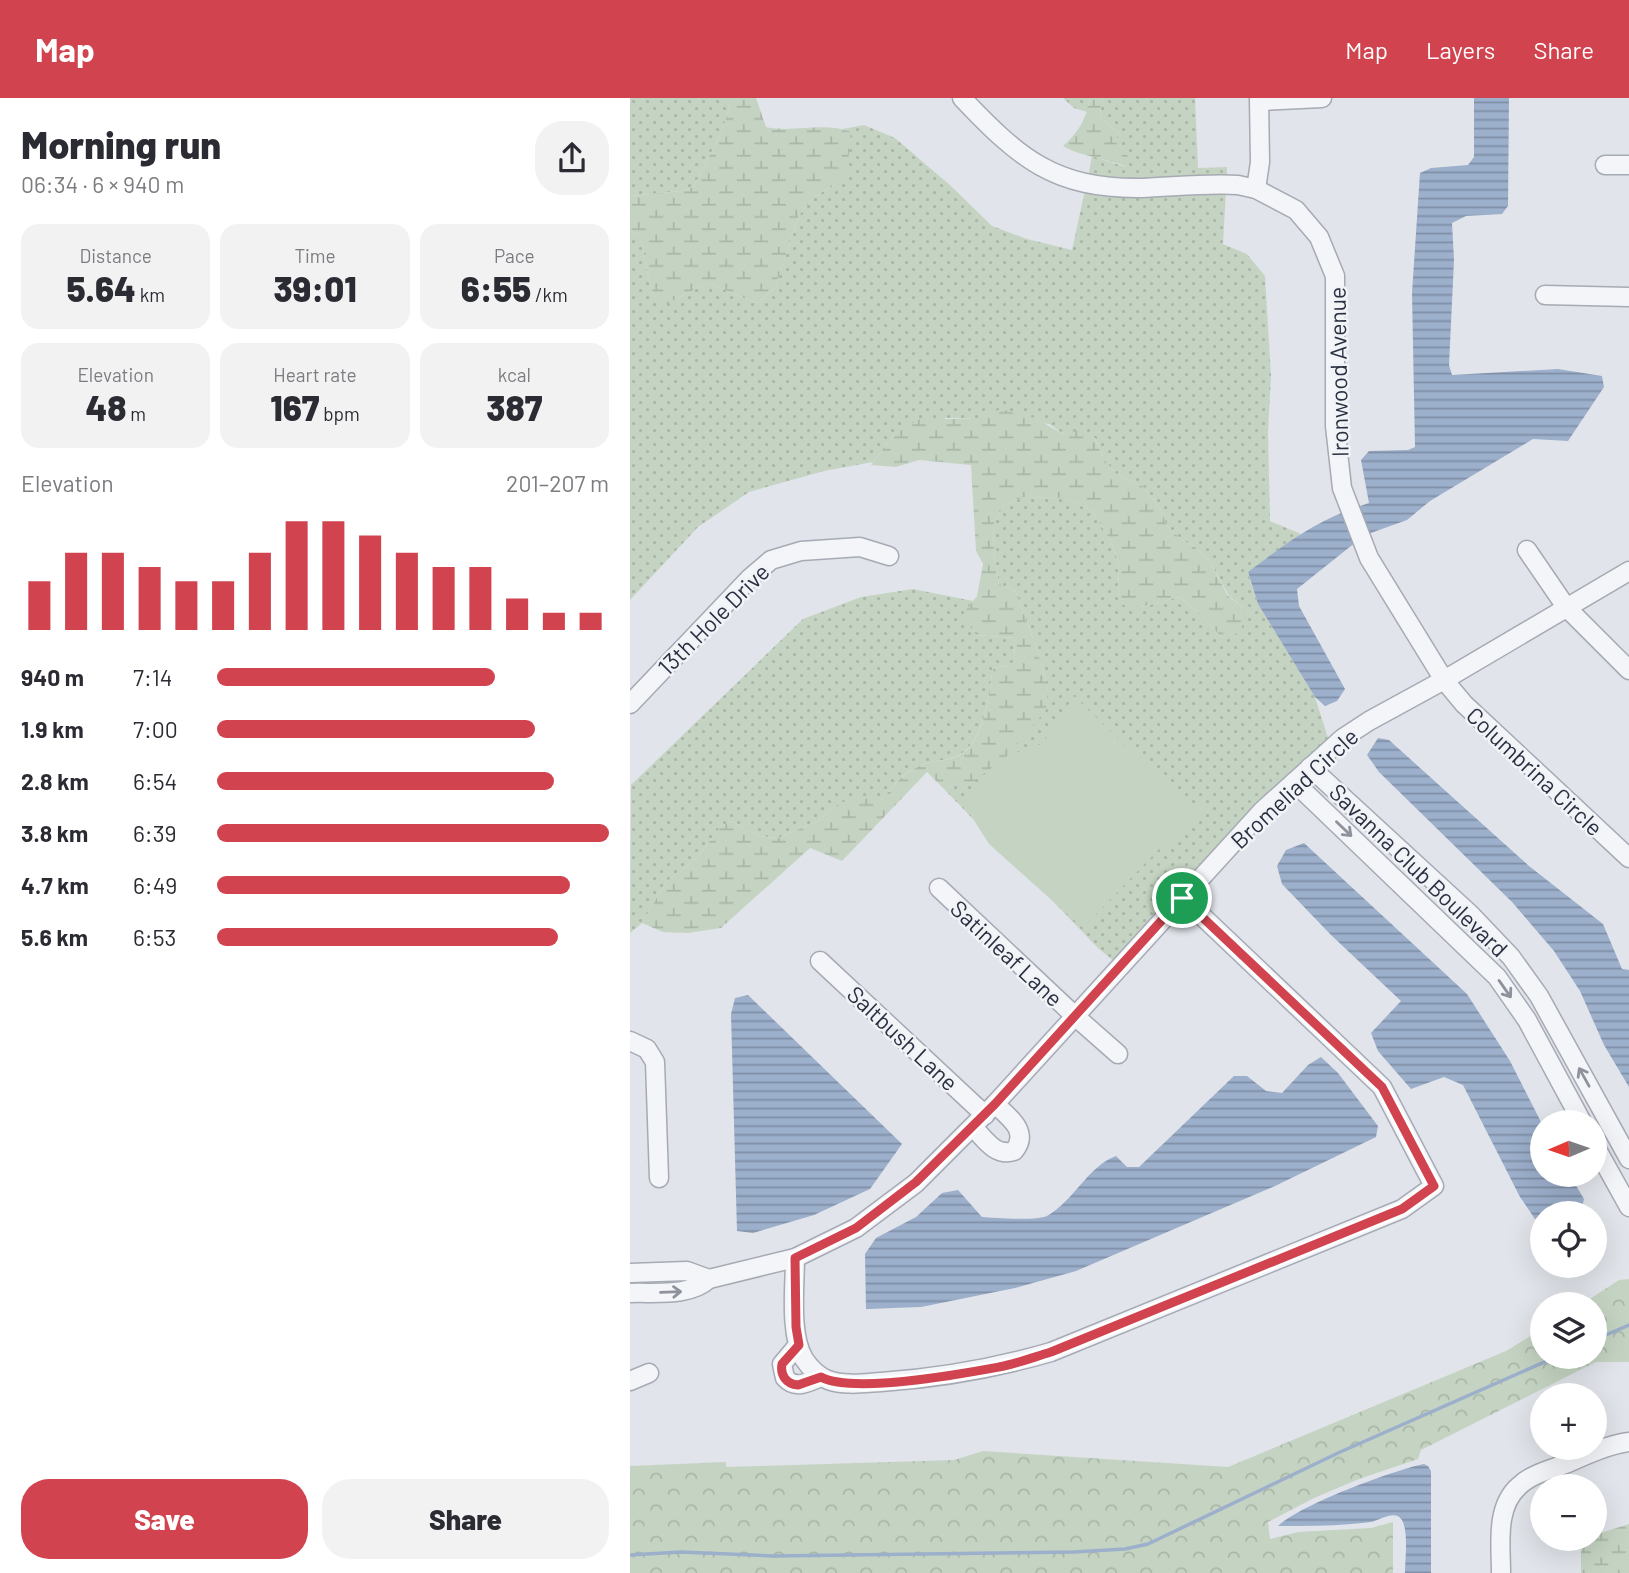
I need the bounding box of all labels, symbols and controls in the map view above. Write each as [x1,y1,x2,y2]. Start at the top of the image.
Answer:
text: Map [35,29,95,69]
text: Map [1345,35,1388,64]
text: Layers [1426,35,1495,64]
text: Share [1533,35,1594,64]
text: Morning run [21,121,221,167]
button: share [535,121,609,195]
text: 06:34 · 6 × 940 m [21,170,184,198]
text: Distance [79,244,152,267]
text: Time [294,244,336,267]
text: Pace [494,244,535,267]
text: 5.64 [66,267,136,309]
text: 39:01 [273,267,357,309]
text: 6:55 [461,267,531,309]
text: km [136,283,165,306]
text: /km [531,283,568,306]
street label: Ironwood Avenue [1323,287,1353,457]
text: Elevation [77,363,154,386]
text: Heart rate [273,363,357,386]
text: kcal [498,363,531,386]
text: 48 [85,386,126,428]
text: 167 [270,386,319,428]
text: 387 [486,386,542,428]
text: m [126,402,146,425]
text: bpm [319,402,360,425]
text: Elevation [21,469,114,497]
text: 201–207 m [506,469,609,497]
street label: 13th Hole Drive [651,557,775,681]
text: 940 m [21,663,84,691]
text: 7:14 [133,663,172,691]
street label: Columbrina Circle [1461,701,1609,841]
text: 1.9 km [21,715,84,743]
text: 7:00 [133,715,178,743]
street label: Bromeliad Circle [1224,722,1364,854]
text: 2.8 km [21,767,89,795]
text: 6:54 [133,767,177,795]
street label: Savanna Club Boulevard [1324,778,1514,962]
text: 3.8 km [21,819,88,847]
text: 6:39 [133,819,176,847]
one-way arrow [1335,821,1352,838]
pin [1152,868,1212,928]
text: 4.7 km [21,871,89,899]
text: 6:49 [133,871,177,899]
icon: arrive [1163,879,1201,917]
street label: Satinleaf Lane [945,894,1069,1012]
text: 5.6 km [21,923,88,951]
text: 6:53 [133,923,176,951]
one-way arrow [1498,979,1512,998]
street label: Saltbush Lane [842,980,964,1096]
one-way arrow [1577,1068,1591,1088]
north arrow [1530,1110,1606,1186]
map controls [1530,1110,1607,1551]
button: locate [1530,1201,1607,1278]
one-way arrow [660,1285,683,1298]
button: layers [1530,1292,1607,1369]
button: + [1530,1383,1607,1460]
button: − [1530,1474,1607,1551]
button: Save [21,1479,308,1559]
button: Share [322,1479,609,1559]

